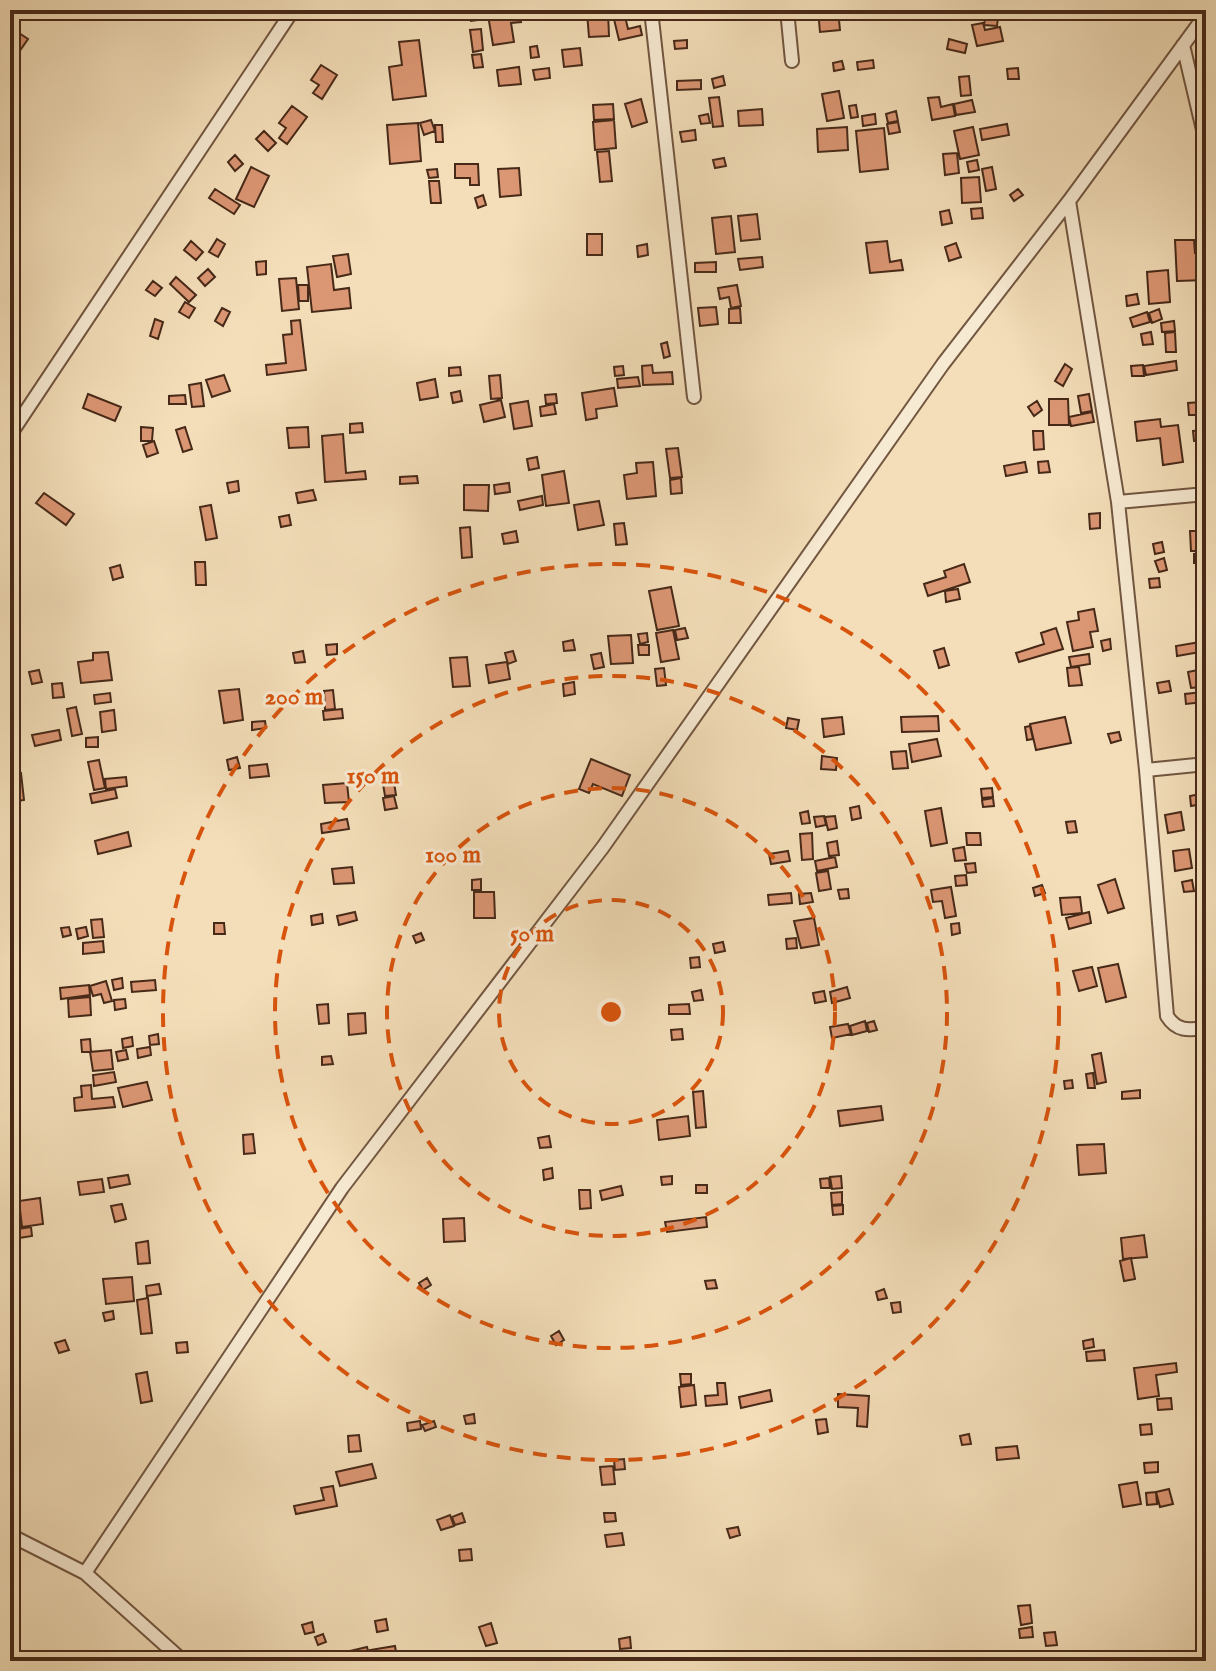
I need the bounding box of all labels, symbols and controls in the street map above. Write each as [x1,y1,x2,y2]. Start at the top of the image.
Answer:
text: 200 m [265,682,324,713]
text: 150 m [346,761,400,792]
text: 100 m [425,840,482,871]
text: 50 m [510,919,555,950]
centre of rings [597,998,625,1026]

